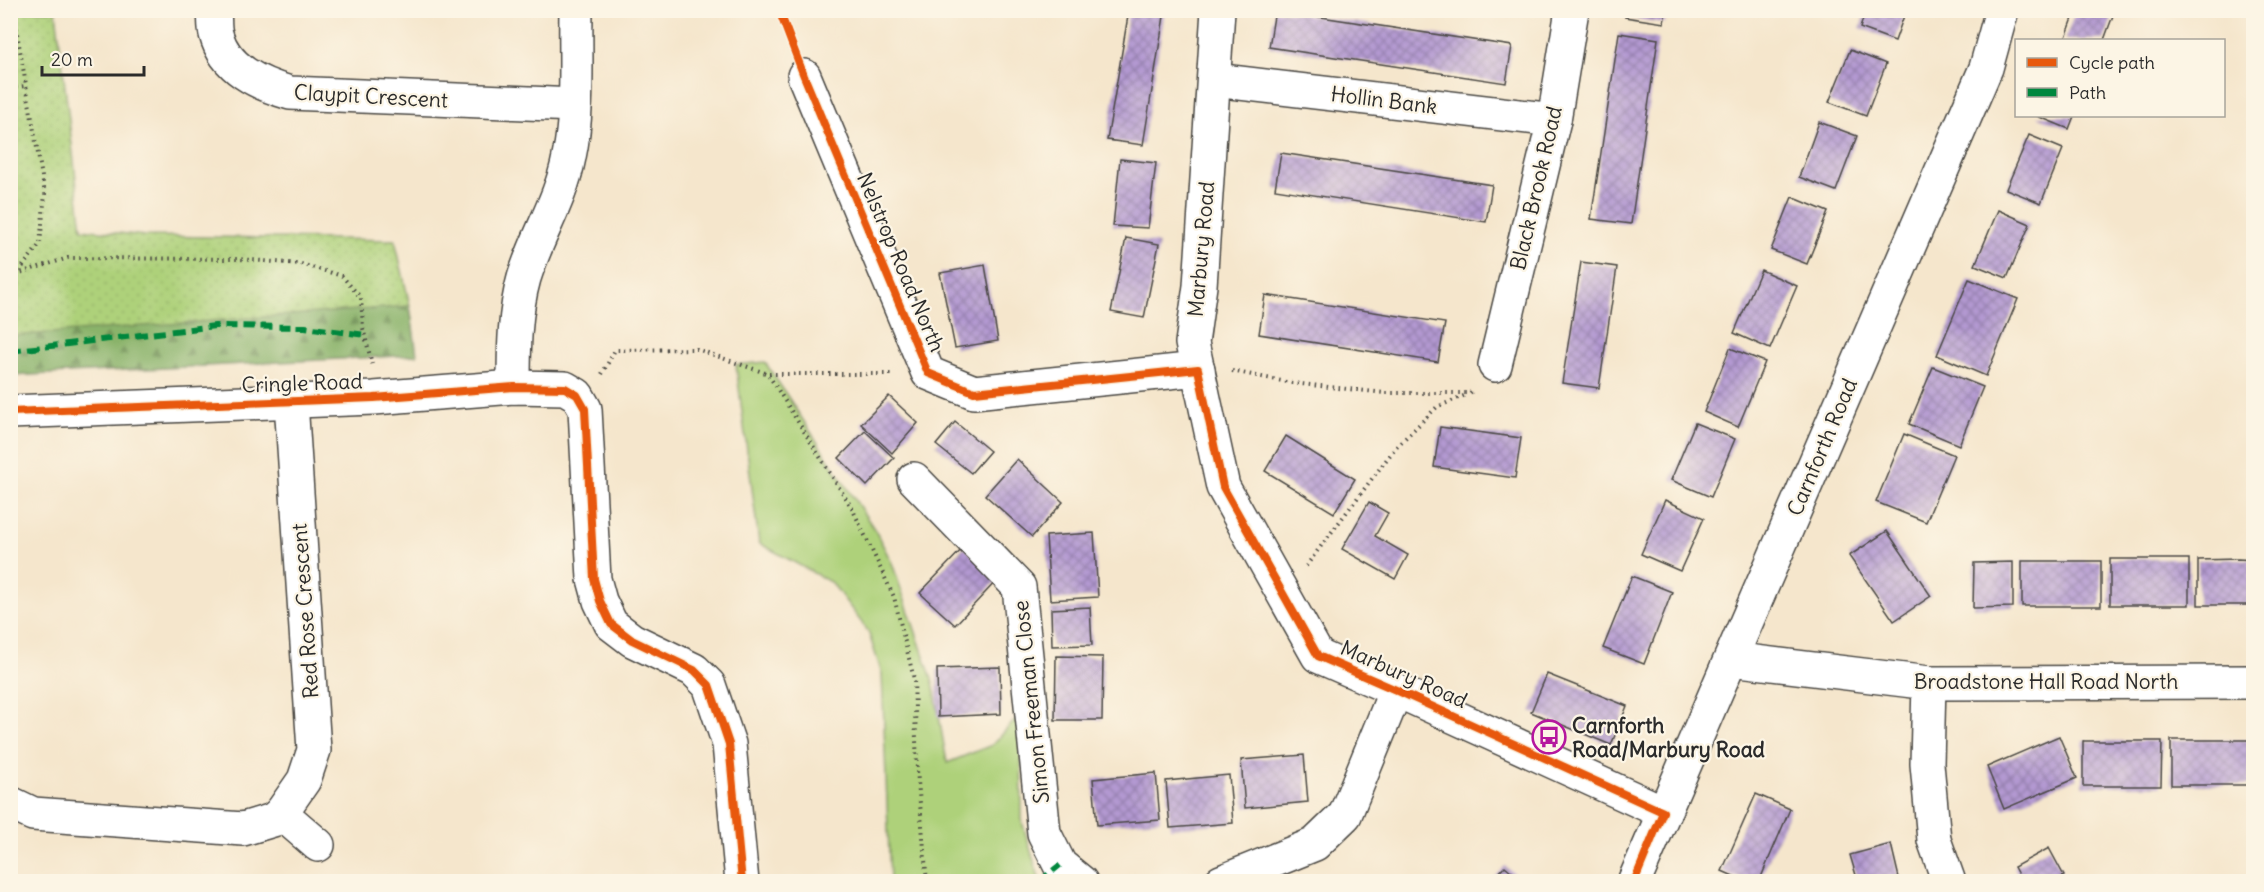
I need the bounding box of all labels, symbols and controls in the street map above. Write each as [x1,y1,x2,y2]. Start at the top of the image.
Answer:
scale bar [42,39,144,77]
legend [2015,39,2225,117]
text: 20 m [51,48,93,71]
text: Cycle path [2069,51,2155,74]
street label: Claypit Crescent [293,78,449,114]
street label: Hollin Bank [1329,80,1439,120]
text: Path [2069,81,2106,104]
street label: Black Brook Road [1504,103,1568,273]
street label: Nelstrop Road North [851,168,951,356]
street label: Marbury Road [1182,180,1220,318]
street label: Cringle Road [241,367,363,399]
street label: Carnforth Road [1781,374,1863,520]
street label: Red Rose Crescent [285,522,325,700]
street label: Simon Freeman Close [1007,599,1055,805]
street label: Marbury Road [1336,634,1472,714]
street label: Broadstone Hall Road North [1914,668,2178,695]
place label: Carnforth Road/Marbury Road [1572,712,1766,763]
bus stop icon: Carnforth Road/Marbury Road [1531,719,1567,755]

